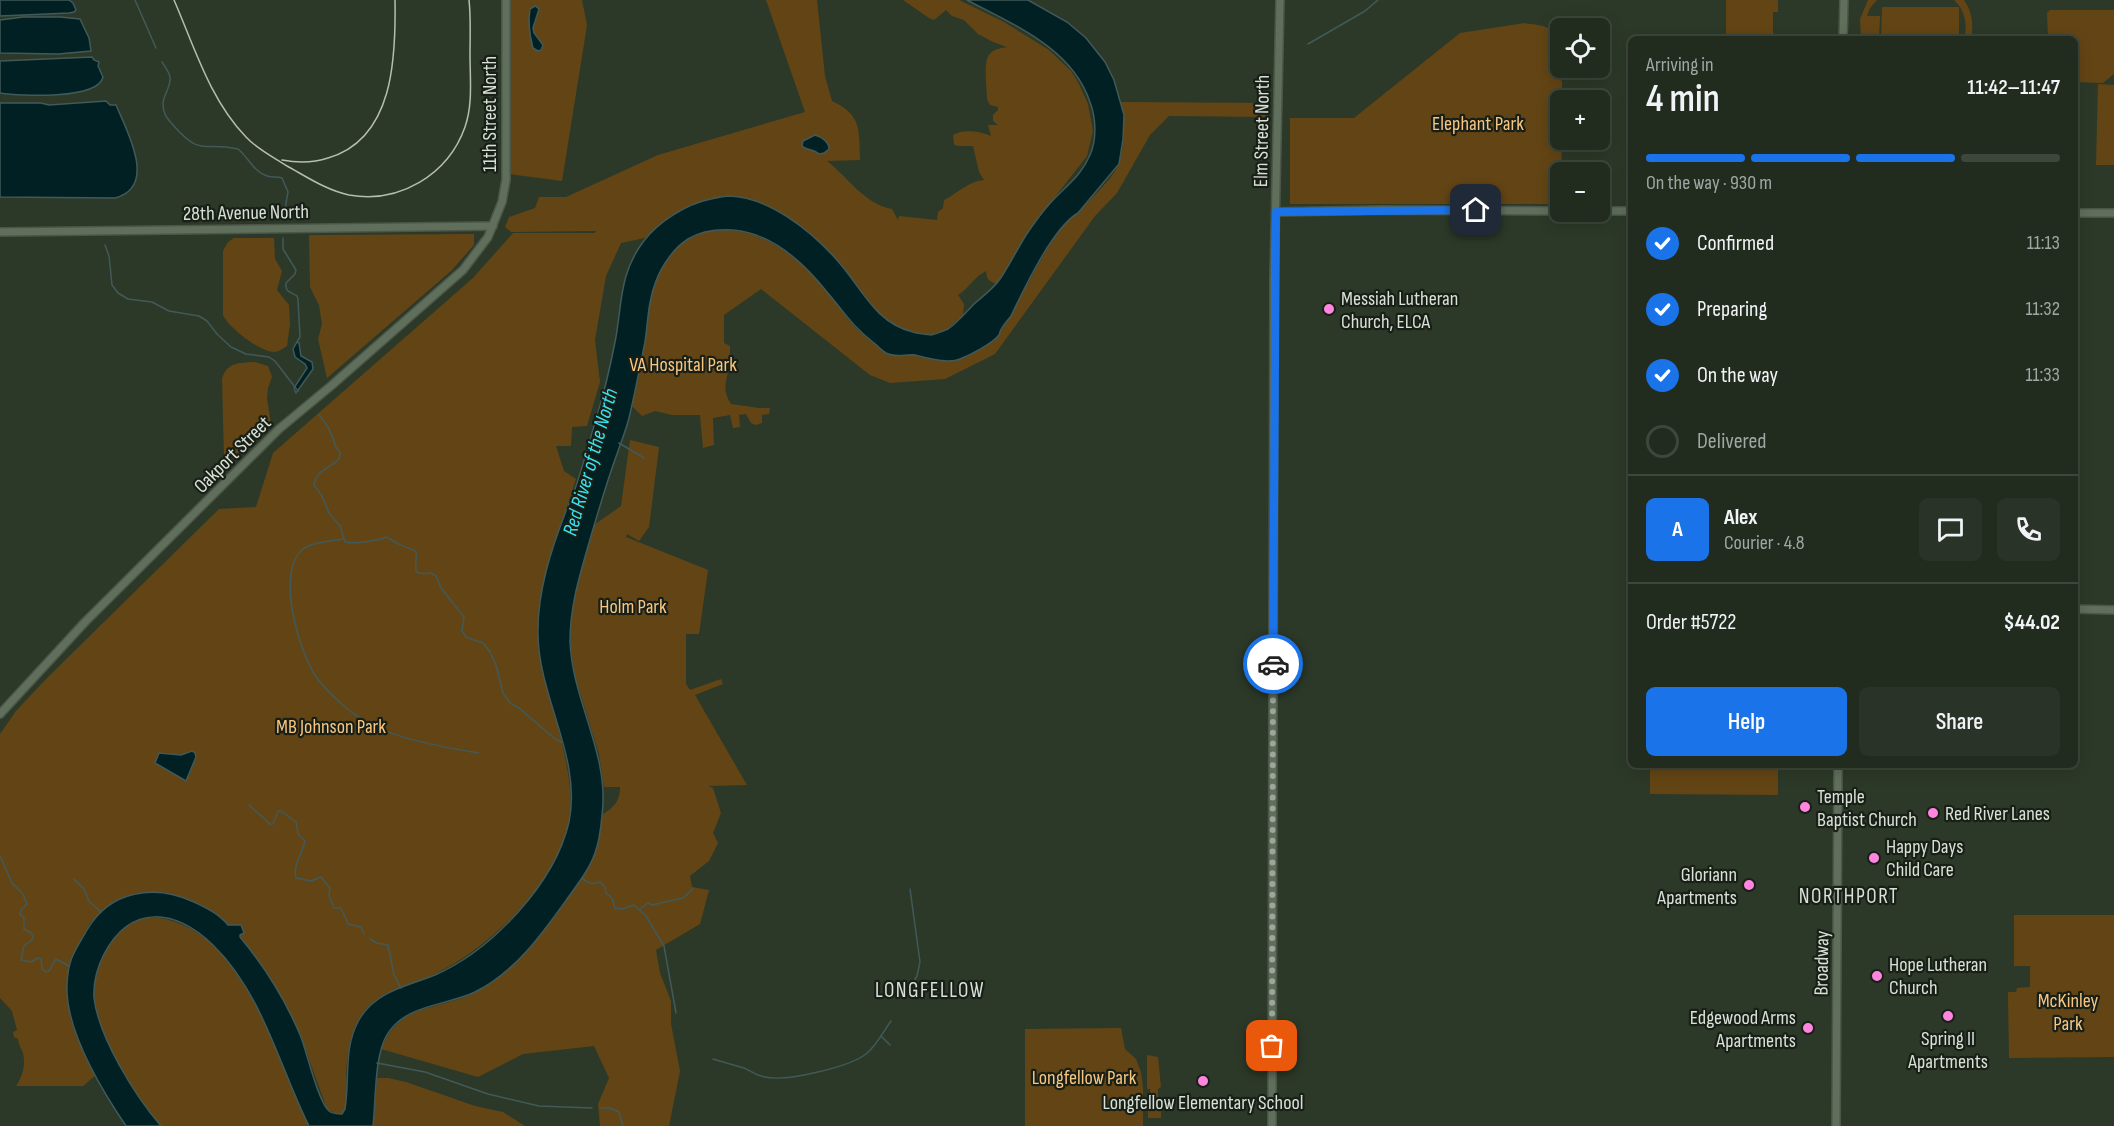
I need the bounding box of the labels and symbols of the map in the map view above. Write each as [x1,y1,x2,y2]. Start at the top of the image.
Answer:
street label: 11th Street North [478,56,502,172]
street label: Elm Street North [1249,75,1275,187]
park label: Elephant Park [1432,112,1524,136]
pin [1450,184,1501,235]
street label: 28th Avenue North [183,200,309,226]
place label: Messiah Lutheran Church, ELCA [1341,287,1458,334]
marker: Messiah Lutheran Church, ELCA [1322,302,1336,316]
park label: VA Hospital Park [629,353,737,377]
water label: Red River of the North [557,385,624,539]
street label: Oakport Street [189,411,276,498]
park label: Holm Park [599,595,667,619]
courier [1243,634,1303,694]
park label: MB Johnson Park [276,715,386,739]
place label: Temple Baptist Church [1817,785,1917,832]
marker: Temple Baptist Church [1798,800,1812,814]
place label: Red River Lanes [1945,802,2050,826]
marker: Red River Lanes [1926,806,1940,820]
place label: Happy Days Child Care [1886,835,1963,882]
marker: Happy Days Child Care [1867,851,1881,865]
place label: Gloriann Apartments [1656,863,1737,910]
marker: Gloriann Apartments [1742,878,1756,892]
district label: NORTHPORT [1799,884,1899,909]
street label: Broadway [1809,930,1835,996]
place label: Hope Lutheran Church [1889,953,1987,1000]
marker: Hope Lutheran Church [1870,969,1884,983]
district label: LONGFELLOW [875,978,985,1003]
park label: McKinley Park [2038,989,2099,1036]
place label: Edgewood Arms Apartments [1690,1006,1796,1053]
marker: Spring II Apartments [1941,1009,1955,1023]
pin [1246,1020,1297,1071]
marker: Edgewood Arms Apartments [1801,1021,1815,1035]
place label: Spring II Apartments [1907,1027,1988,1074]
park label: Longfellow Park [1032,1066,1137,1090]
marker: Longfellow Elementary School [1196,1074,1210,1088]
place label: Longfellow Elementary School [1103,1091,1303,1115]

